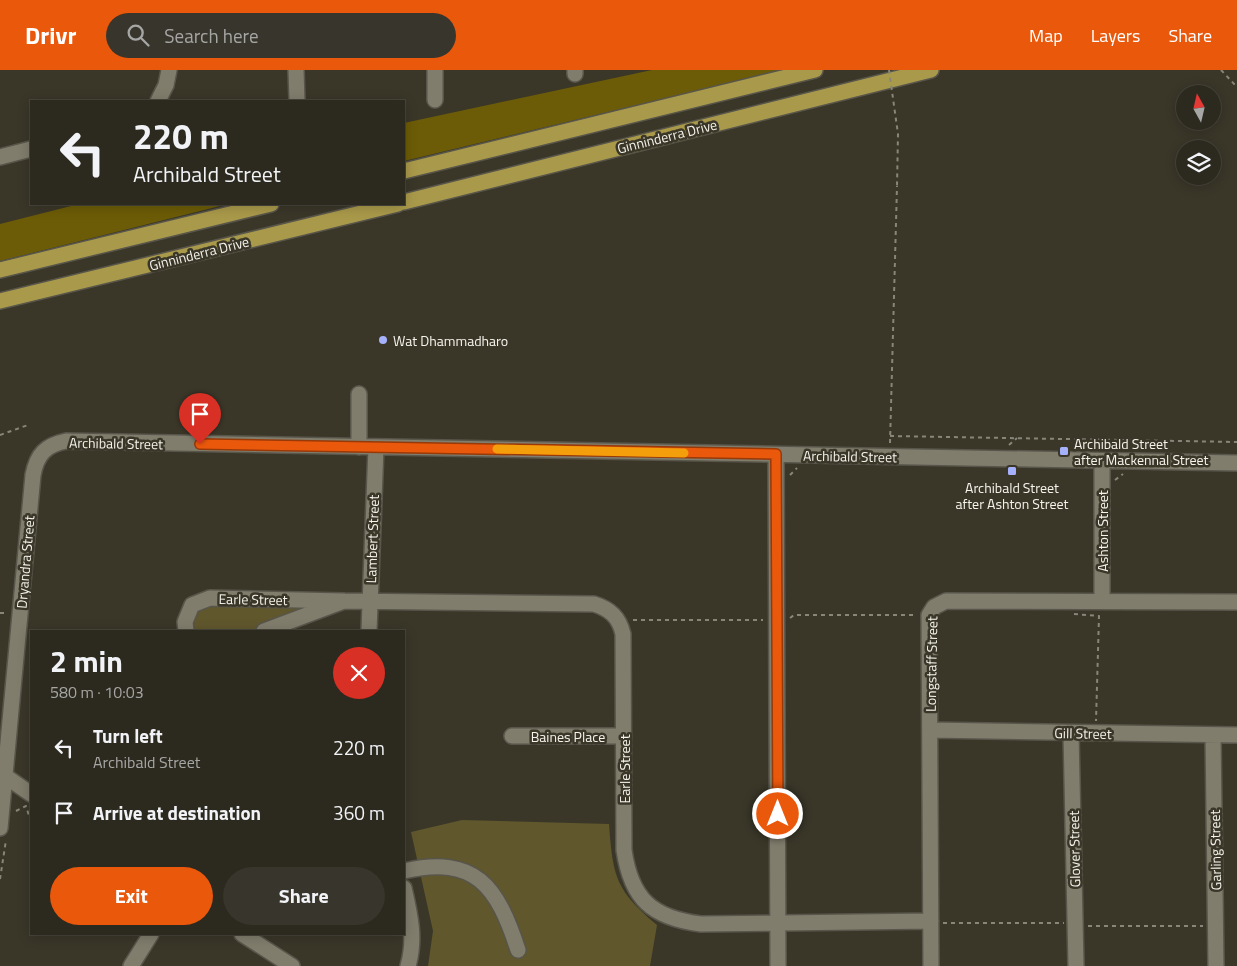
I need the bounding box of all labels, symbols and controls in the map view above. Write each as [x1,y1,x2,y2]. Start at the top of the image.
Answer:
search box [106,13,456,58]
text: Drivr [25,17,76,53]
icon: search [124,21,152,49]
text: Search here [164,21,259,50]
text: Map [1029,22,1063,49]
text: Layers [1091,22,1140,49]
text: Share [1168,22,1212,49]
north arrow [1176,85,1221,130]
map controls [1176,85,1221,185]
text: 220 m [133,109,229,163]
street label: Ginninderra Drive [615,113,719,159]
icon: left [50,120,115,185]
button: layers [1176,140,1221,185]
text: Archibald Street [133,157,281,191]
street label: Ginninderra Drive [147,230,251,276]
place label: Wat Dhammadharo [393,330,508,351]
marker: Wat Dhammadharo [377,334,389,346]
pin [179,393,221,444]
icon: arrive [186,400,214,428]
street label: Archibald Street [69,432,163,454]
place label: Archibald Street after Mackennal Street [1074,433,1209,470]
street label: Archibald Street [803,445,897,467]
marker: Archibald Street after Mackennal Street [1058,445,1070,457]
marker: Archibald Street after Ashton Street [1006,465,1018,477]
place label: Archibald Street after Ashton Street [956,477,1069,514]
street label: Ashton Street [1092,490,1113,572]
street label: Lambert Street [360,494,384,584]
street label: Dryandra Street [10,514,40,609]
street label: Earle Street [218,588,288,610]
street label: Longstaff Street [920,616,942,712]
text: 2 min [50,638,123,684]
button: close [333,647,385,699]
text: 580 m · 10:03 [50,680,144,704]
text: Turn left [93,721,163,750]
street label: Gill Street [1054,722,1112,744]
street label: Baines Place [531,726,605,747]
text: 220 m [333,733,385,762]
icon: left [50,734,78,762]
street label: Earle Street [614,734,635,804]
text: Archibald Street [93,750,200,774]
position arrow [751,787,803,839]
text: Arrive at destination [93,798,261,827]
text: 360 m [333,798,385,827]
icon: arrive [50,799,78,827]
street label: Garling Street [1204,809,1226,891]
street label: Glover Street [1063,810,1085,888]
button: Exit [50,867,213,925]
button: Share [223,867,385,925]

